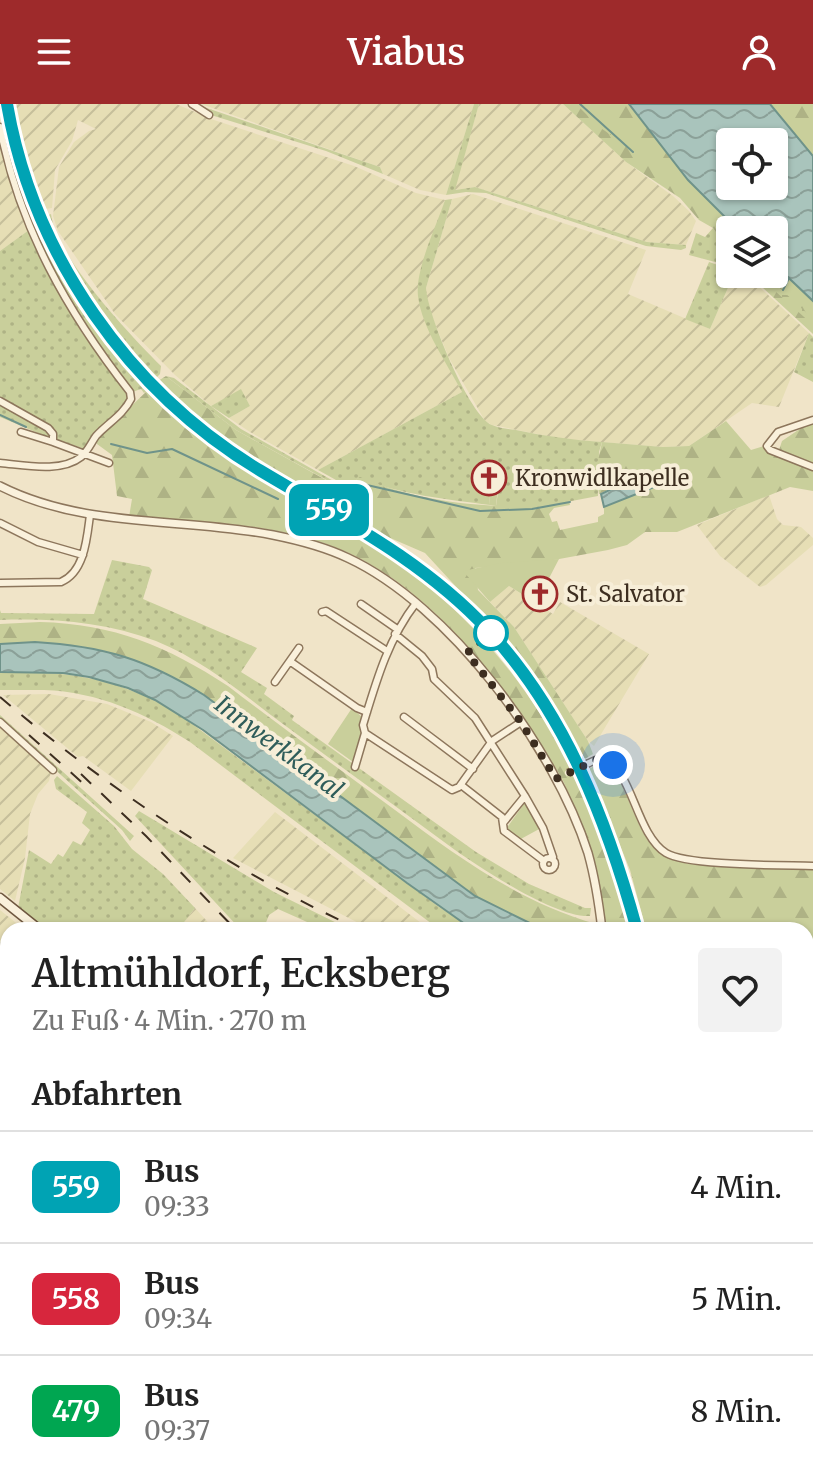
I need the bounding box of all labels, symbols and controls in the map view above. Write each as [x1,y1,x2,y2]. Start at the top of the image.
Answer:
icon: menu [32,30,76,74]
text: Viabus [348,30,465,75]
icon: person [737,30,781,74]
map controls [716,128,788,288]
button: locate [716,128,788,200]
button: layers [716,216,788,288]
church icon: Kronwidlkapelle [470,459,508,497]
place label: Kronwidlkapelle [515,464,689,492]
line badge: 559 [283,484,375,536]
text: 559 [305,492,353,528]
church icon: St. Salvator [521,575,559,613]
place label: St. Salvator [566,580,685,608]
unlabelled marker [474,616,508,650]
water label: Innwerkkanal [209,689,349,805]
your location [593,745,633,785]
button: heart [698,948,782,1032]
text: Altmühldorf, Ecksberg [32,950,450,997]
text: Zu Fuß · 4 Min. · 270 m [32,1004,307,1037]
text: Abfahrten [32,1075,182,1113]
text: Bus [144,1152,200,1190]
text: 4 Min. [690,1168,782,1206]
text: 559 [52,1169,100,1205]
text: 09:33 [144,1190,210,1223]
text: Bus [144,1264,200,1302]
text: 5 Min. [691,1280,782,1318]
text: 558 [52,1281,100,1317]
text: 09:34 [144,1302,212,1335]
text: Bus [144,1376,200,1414]
text: 8 Min. [691,1392,782,1430]
text: 479 [52,1393,100,1429]
text: 09:37 [144,1414,210,1447]

